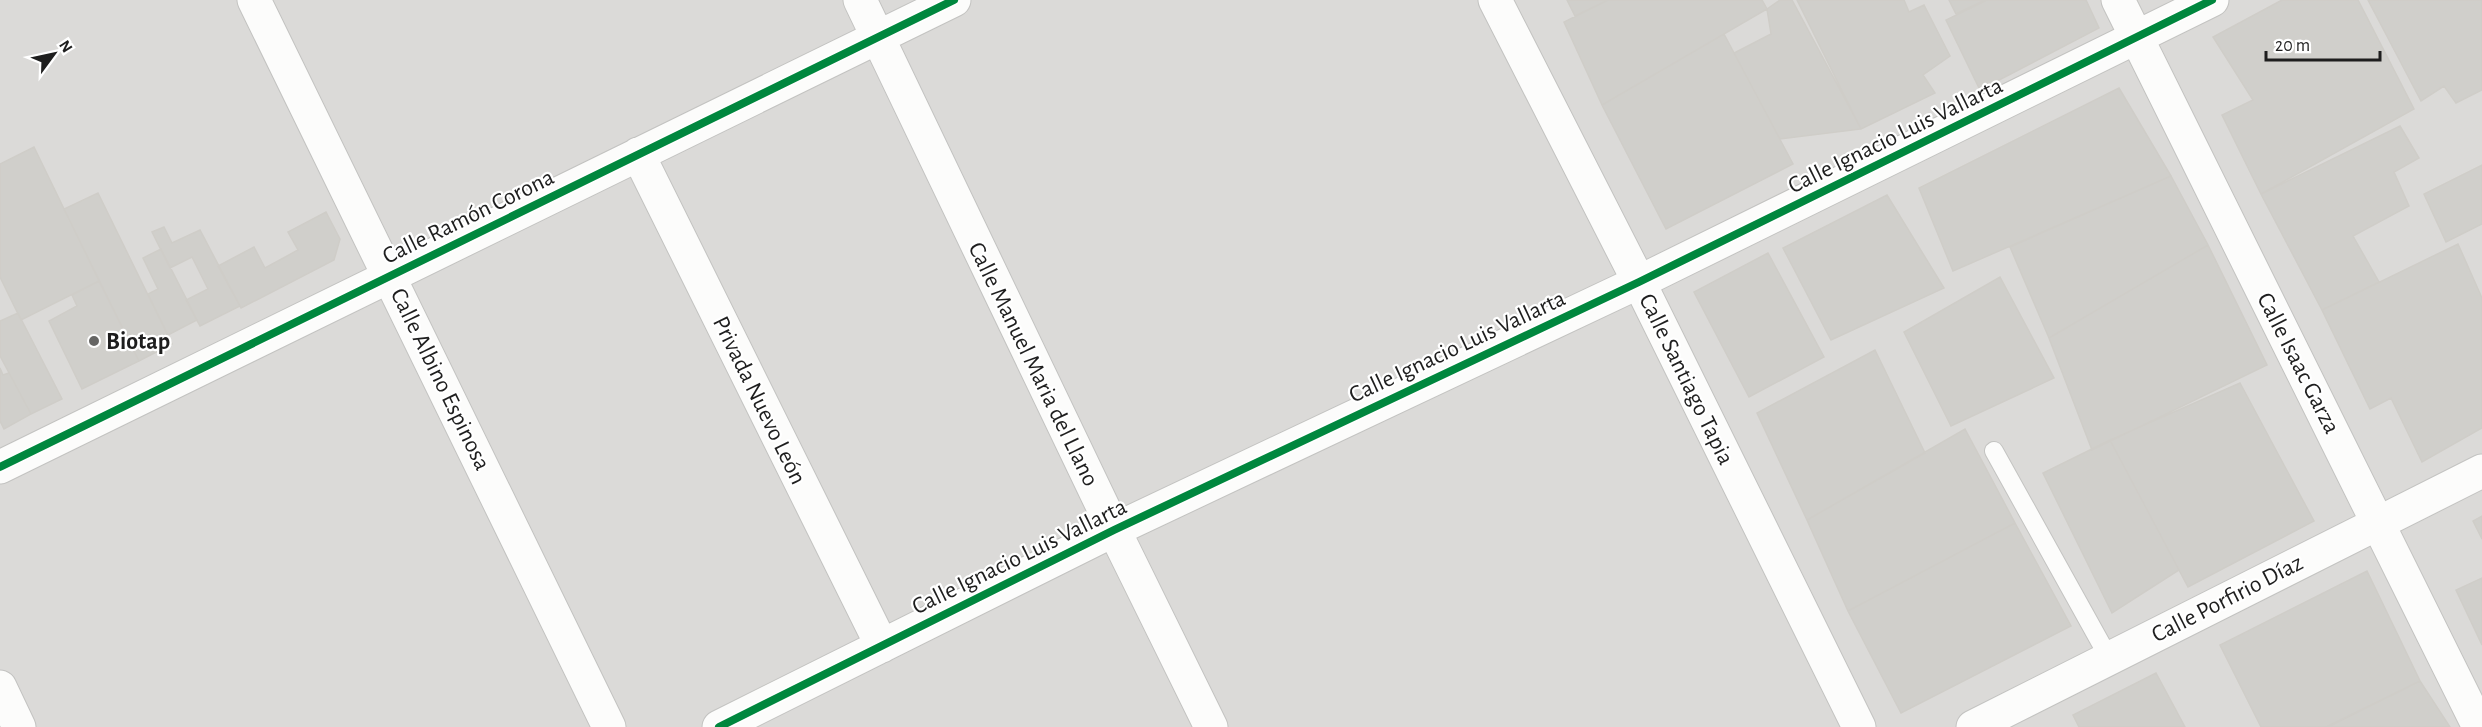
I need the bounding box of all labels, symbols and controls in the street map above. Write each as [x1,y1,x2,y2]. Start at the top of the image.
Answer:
north arrow [24,24,84,84]
scale bar [2266,24,2380,62]
text: N [56,37,75,55]
text: 20 m [2275,37,2310,55]
street label: Calle Ignacio Luis Vallarta [1784,73,2007,198]
street label: Calle Ramón Corona [379,165,558,269]
street label: Calle Manuel Maria del Llano [964,239,1103,490]
street label: Calle Albino Espinosa [386,285,495,474]
street label: Calle Ignacio Luis Vallarta [1346,286,1569,408]
street label: Calle Isaac Garza [2252,289,2344,438]
street label: Calle Santiago Tapia [1634,290,1738,469]
street label: Privada Nuevo León [708,313,810,488]
place label: Biotap [106,330,170,354]
marker: Biotap [87,334,101,348]
street label: Calle Ignacio Luis Vallarta [908,494,1131,619]
street label: Calle Porfirio Díaz [2148,550,2307,647]

